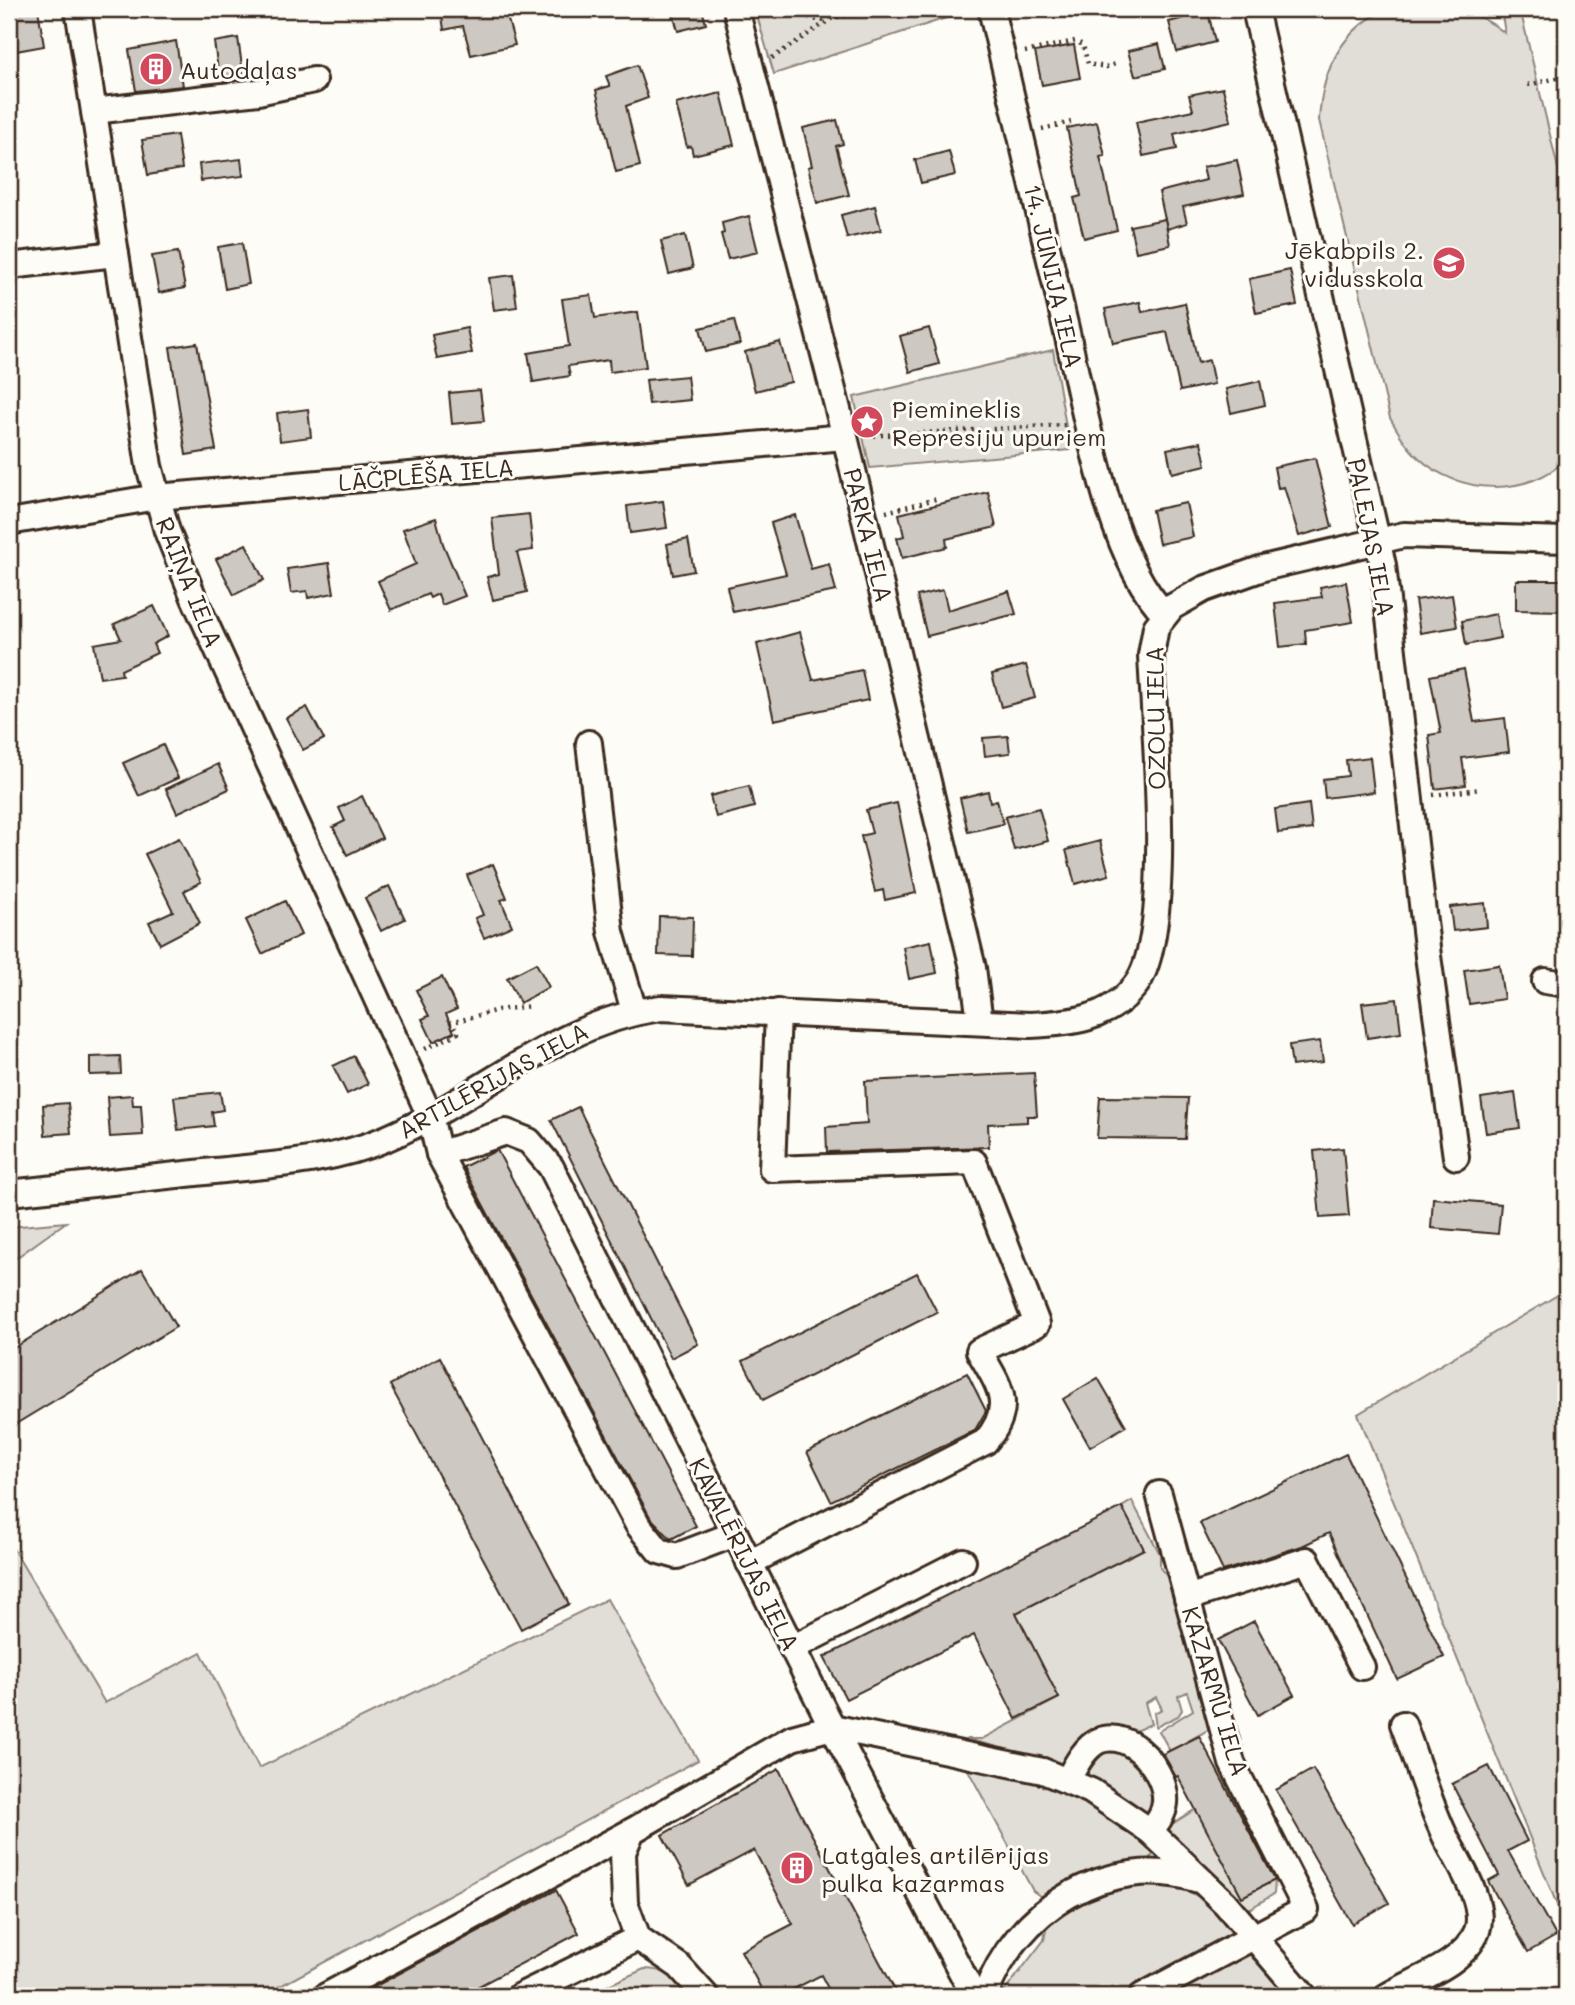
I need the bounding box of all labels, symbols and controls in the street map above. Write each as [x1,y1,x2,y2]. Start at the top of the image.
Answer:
building icon: Autodaļas [137,50,175,88]
place label: Autodaļas [180,54,297,86]
street label: 14. JŪNIJA IELA [1018,181,1090,371]
place label: Jēkabpils 2. vidusskola [1285,234,1424,293]
school or university icon: Jēkabpils 2. vidusskola [1430,244,1468,282]
place label: Piemineklis Represiju upuriem [892,393,1106,452]
place icon: Piemineklis Represiju upuriem [848,403,886,441]
street label: LĀČPLĒŠA IELA [337,451,515,497]
street label: PALEJAS IELA [1342,455,1402,619]
street label: PARKA IELA [837,465,901,605]
street label: RAIŅA IELA [149,512,230,652]
street label: OZOLU IELA [1138,646,1172,790]
street label: ARTILĒRIJAS IELA [393,1015,593,1145]
street label: KAVALĒRIJAS IELA [683,1452,807,1656]
street label: KAZARMU IELA [1176,1602,1256,1780]
place label: Latgales artilērijas pulka kazarmas [822,1839,1049,1898]
building icon: Latgales artilērijas pulka kazarmas [778,1849,816,1887]

